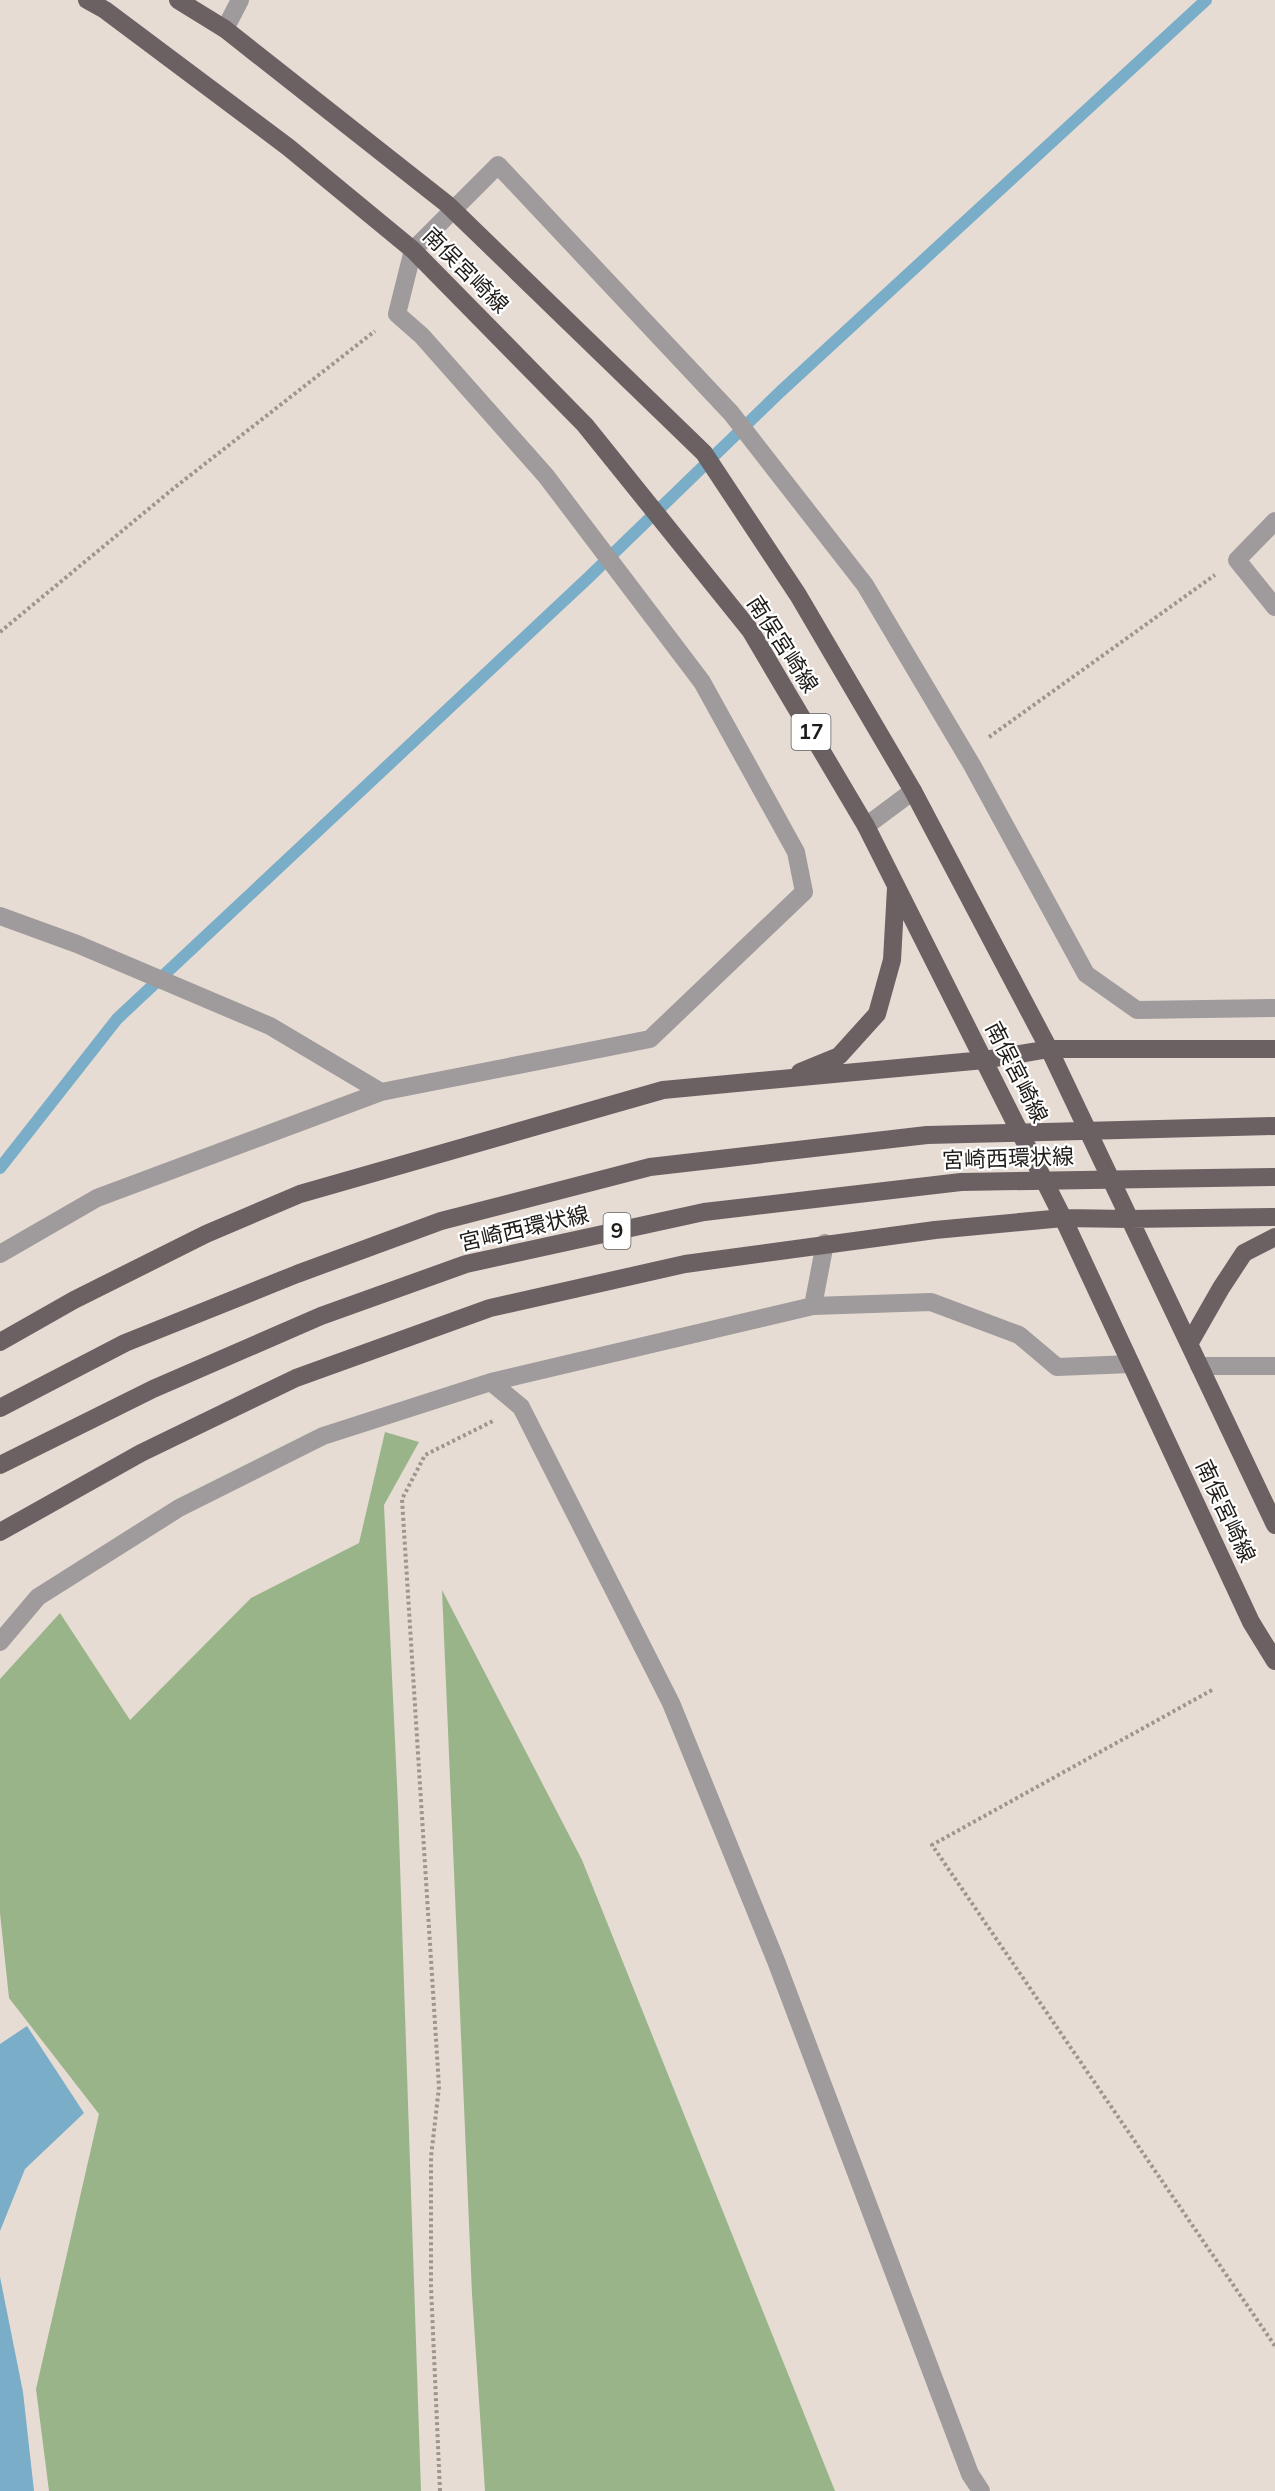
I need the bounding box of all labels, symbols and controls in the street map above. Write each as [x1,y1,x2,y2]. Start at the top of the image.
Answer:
street label: 南俣宮崎線 [417,221,515,319]
street label: 南俣宮崎線 [741,590,825,698]
road number: 17 [792,714,830,750]
street label: 南俣宮崎線 [980,1017,1054,1127]
street label: 宮崎西環状線 [942,1142,1074,1174]
street label: 宮崎西環状線 [457,1200,591,1256]
road number: 9 [604,1213,630,1249]
street label: 南俣宮崎線 [1190,1455,1262,1567]

